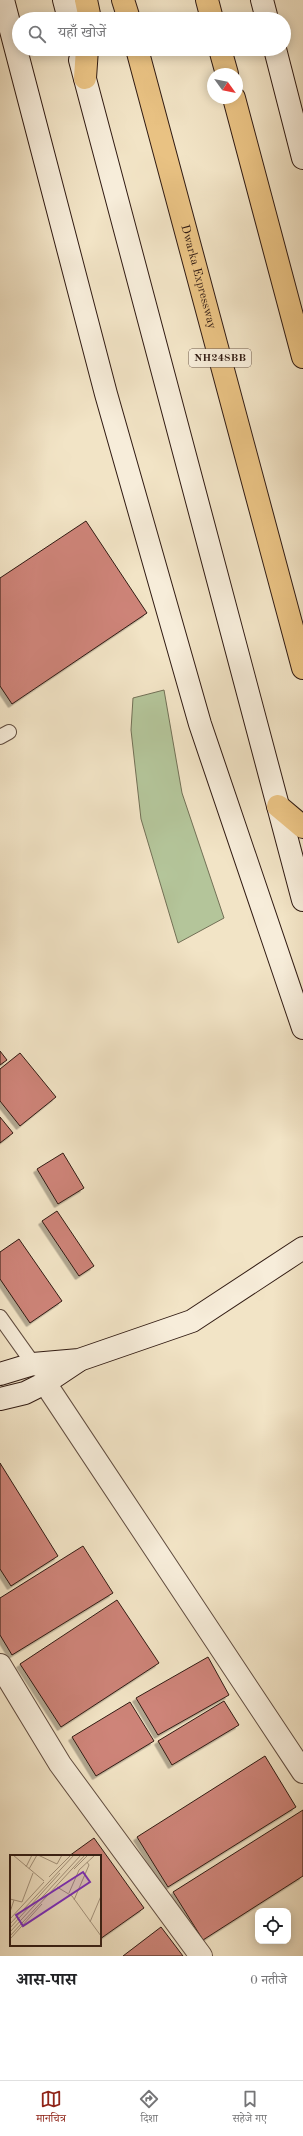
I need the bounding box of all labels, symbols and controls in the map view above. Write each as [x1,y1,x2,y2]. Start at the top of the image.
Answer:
search box [12,12,291,56]
icon: search [26,23,48,45]
text: यहाँ खोजें [58,26,106,41]
north arrow [207,68,243,104]
street label: Dwarka Expressway [178,224,218,331]
road number: NH248BB [189,349,251,367]
inset map [10,1855,101,1946]
map controls [255,1908,291,1944]
button: locate [255,1908,291,1944]
text: आस-पास [16,1972,76,1989]
text: 0 नतीजे [250,1974,287,1987]
tab: मानचित्र [36,2088,66,2129]
tab: दिशा [138,2088,160,2129]
tab: सहेजे गए [232,2088,267,2129]

